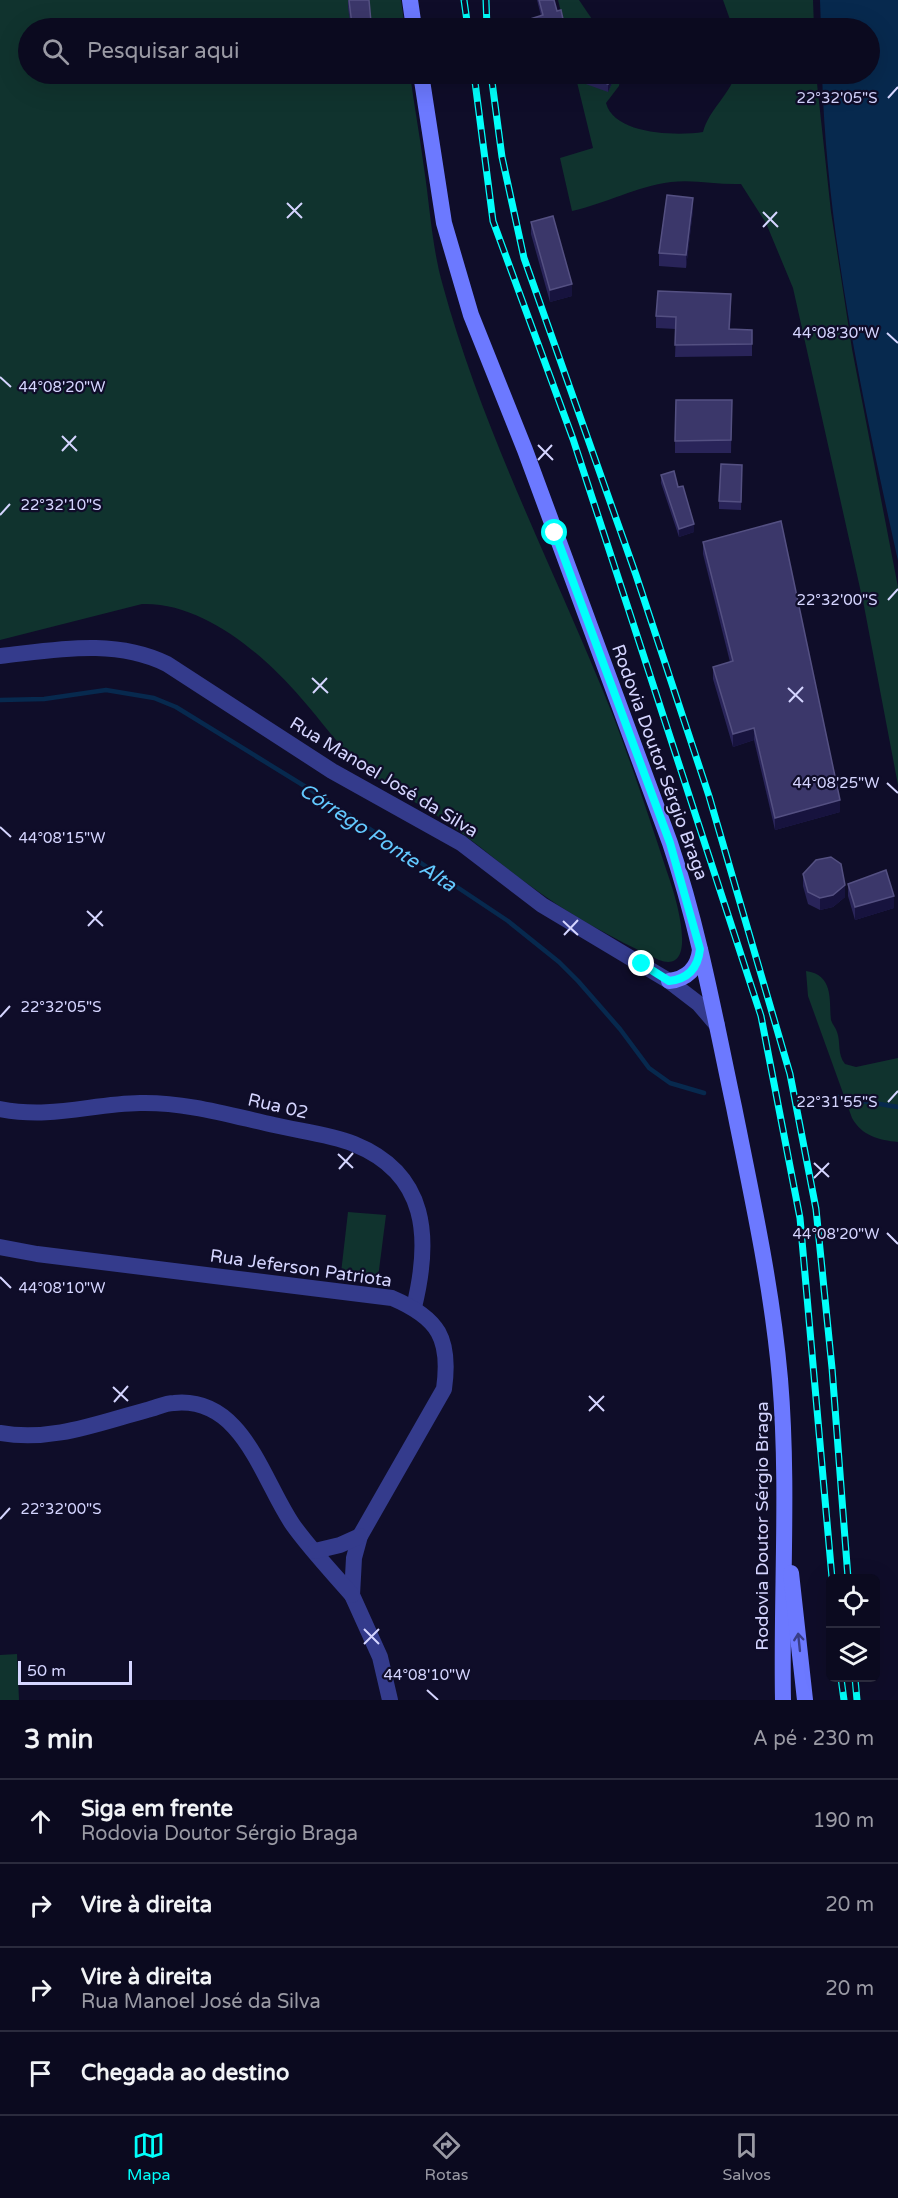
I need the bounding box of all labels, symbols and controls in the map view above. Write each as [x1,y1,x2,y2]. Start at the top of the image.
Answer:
search box [18,18,880,84]
icon: search [39,35,72,68]
text: Pesquisar aqui [87,38,239,64]
text: 22°32'05"S [797,89,877,107]
text: 44°08'30"W [793,324,879,342]
text: 44°08'20"W [19,378,105,396]
text: 22°32'10"S [21,496,101,514]
route start [541,519,567,545]
text: 22°32'00"S [797,591,877,609]
street label: Rodovia Doutor Sérgio Braga [607,641,713,883]
street label: Rua Manoel José da Silva [286,712,482,842]
text: 44°08'25"W [793,774,879,792]
water label: Córrego Ponte Alta [295,778,461,898]
text: 44°08'15"W [19,829,105,847]
route end [628,950,654,976]
text: 22°32'05"S [21,998,101,1016]
street label: Rua 02 [246,1088,310,1124]
text: 22°31'55"S [797,1093,877,1111]
text: 44°08'20"W [793,1225,879,1243]
street label: Rua Jeferson Patriota [209,1244,393,1292]
text: 44°08'10"W [19,1279,105,1297]
street label: Rodovia Doutor Sérgio Braga [751,1401,773,1651]
text: 22°32'00"S [21,1500,101,1518]
map controls [826,1574,880,1682]
button: locate [826,1574,880,1628]
button: layers [826,1628,880,1682]
one-way arrow [793,1632,804,1652]
scale bar [18,1658,132,1686]
text: 50 m [27,1661,66,1681]
text: 44°08'10"W [384,1666,470,1684]
text: 3 min [24,1724,93,1755]
text: A pé · 230 m [753,1727,874,1751]
text: Siga em frente [81,1796,233,1822]
icon: ahead [24,1805,57,1838]
text: 190 m [813,1809,874,1833]
text: Rodovia Doutor Sérgio Braga [81,1822,358,1846]
icon: right [24,1889,57,1922]
text: Vire à direita [81,1892,212,1918]
text: 20 m [825,1893,874,1917]
text: Vire à direita [81,1964,212,1990]
icon: right [24,1973,57,2006]
text: 20 m [825,1977,874,2001]
text: Rua Manoel José da Silva [81,1990,321,2014]
icon: arrive [24,2057,57,2090]
text: Chegada ao destino [81,2060,289,2086]
tab: Mapa [127,2129,171,2185]
tab: Rotas [425,2129,468,2185]
tab: Salvos [722,2129,771,2185]

